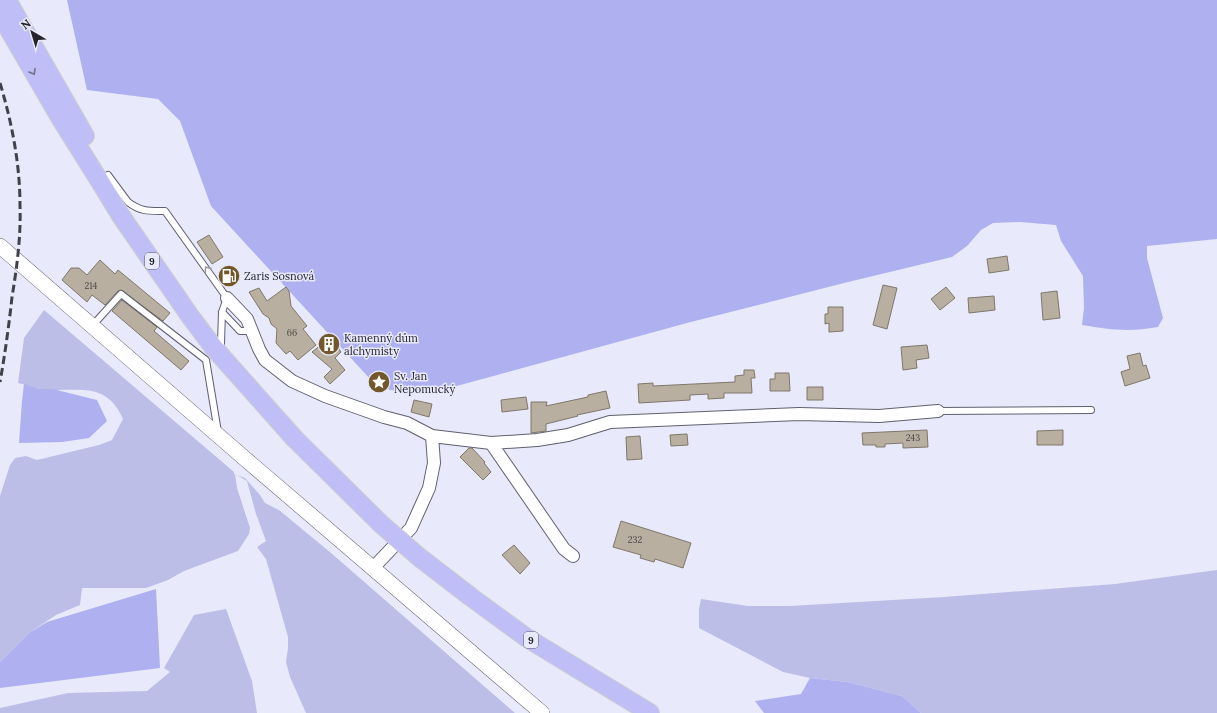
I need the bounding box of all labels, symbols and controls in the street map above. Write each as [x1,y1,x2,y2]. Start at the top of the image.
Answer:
north arrow [12,12,52,52]
text: N [18,16,34,32]
one-way arrow [29,68,36,75]
road number: 9 [145,253,159,269]
fuel station icon: Zaris Sosnová [216,263,242,289]
one-way arrow [204,266,212,273]
place label: Zaris Sosnová [244,269,314,283]
house number: 214 [85,280,98,291]
house number: 66 [287,327,297,338]
building icon: Kamenný dům alchymisty [316,331,342,357]
place label: Kamenný dům alchymisty [344,331,418,358]
place icon: Sv. Jan Nepomucký [366,369,392,395]
place label: Sv. Jan Nepomucký [394,369,455,396]
house number: 243 [906,432,920,443]
house number: 232 [628,534,642,545]
road number: 9 [524,632,538,648]

